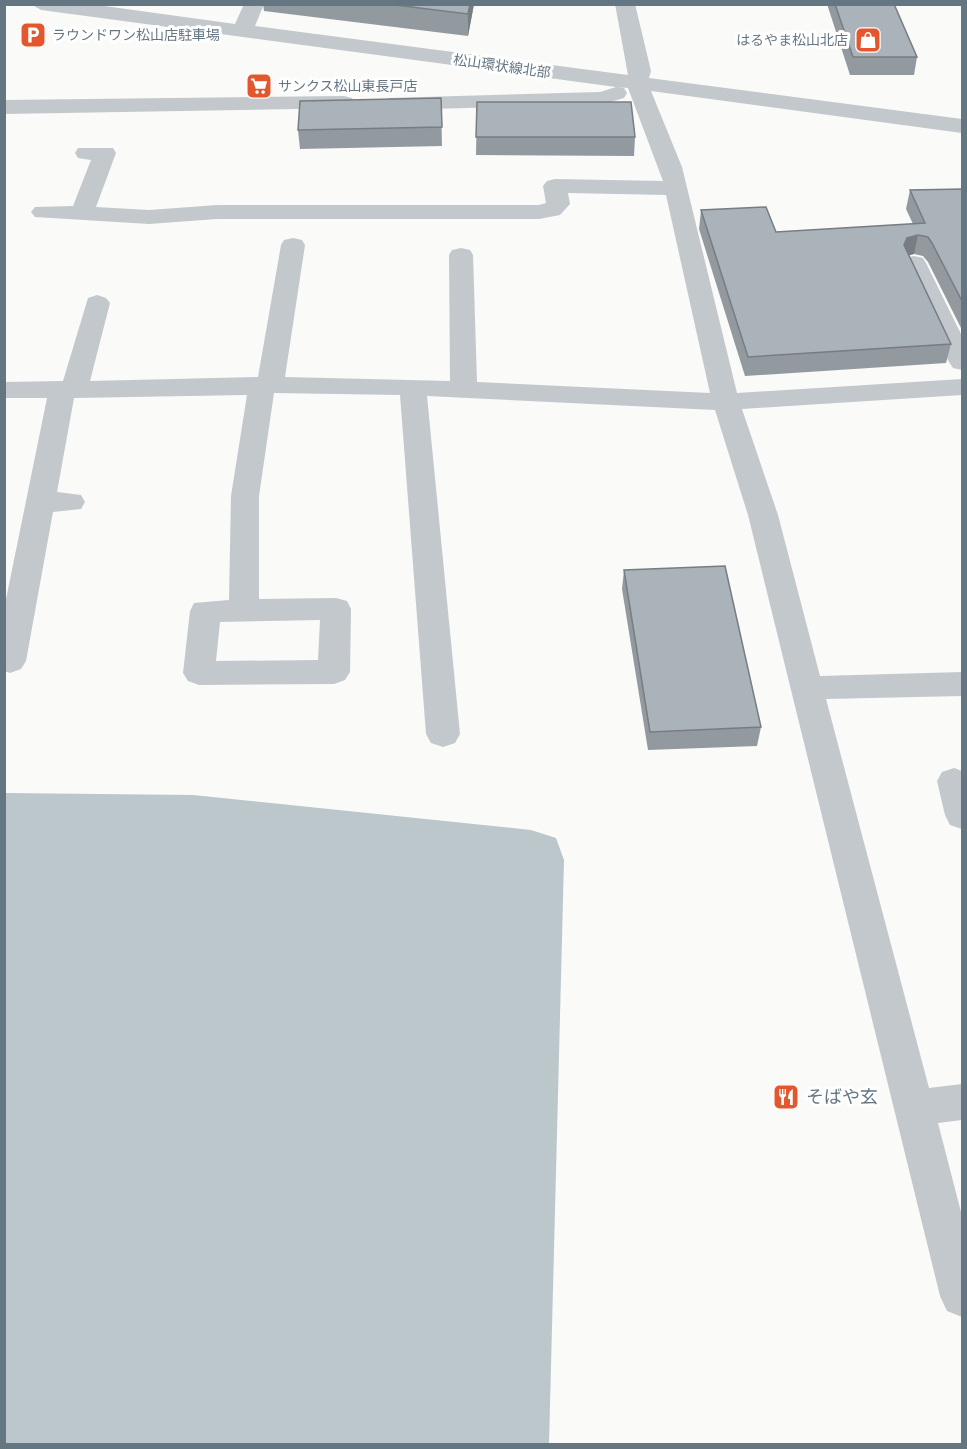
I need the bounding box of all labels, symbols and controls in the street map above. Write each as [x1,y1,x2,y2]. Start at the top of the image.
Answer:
parking icon: ラウンドワン松山店駐車場 [18,20,48,50]
shop icon: はるやま松山北店 [853,25,883,55]
place label: ラウンドワン松山店駐車場 [52,27,220,44]
place label: はるやま松山北店 [736,32,848,49]
street label: 松山環状線北部 [452,51,552,82]
supermarket icon: サンクス松山東長戸店 [244,71,274,101]
place label: サンクス松山東長戸店 [278,78,418,95]
restaurant icon: そばや玄 [771,1082,801,1112]
place label: そばや玄 [806,1086,878,1108]

